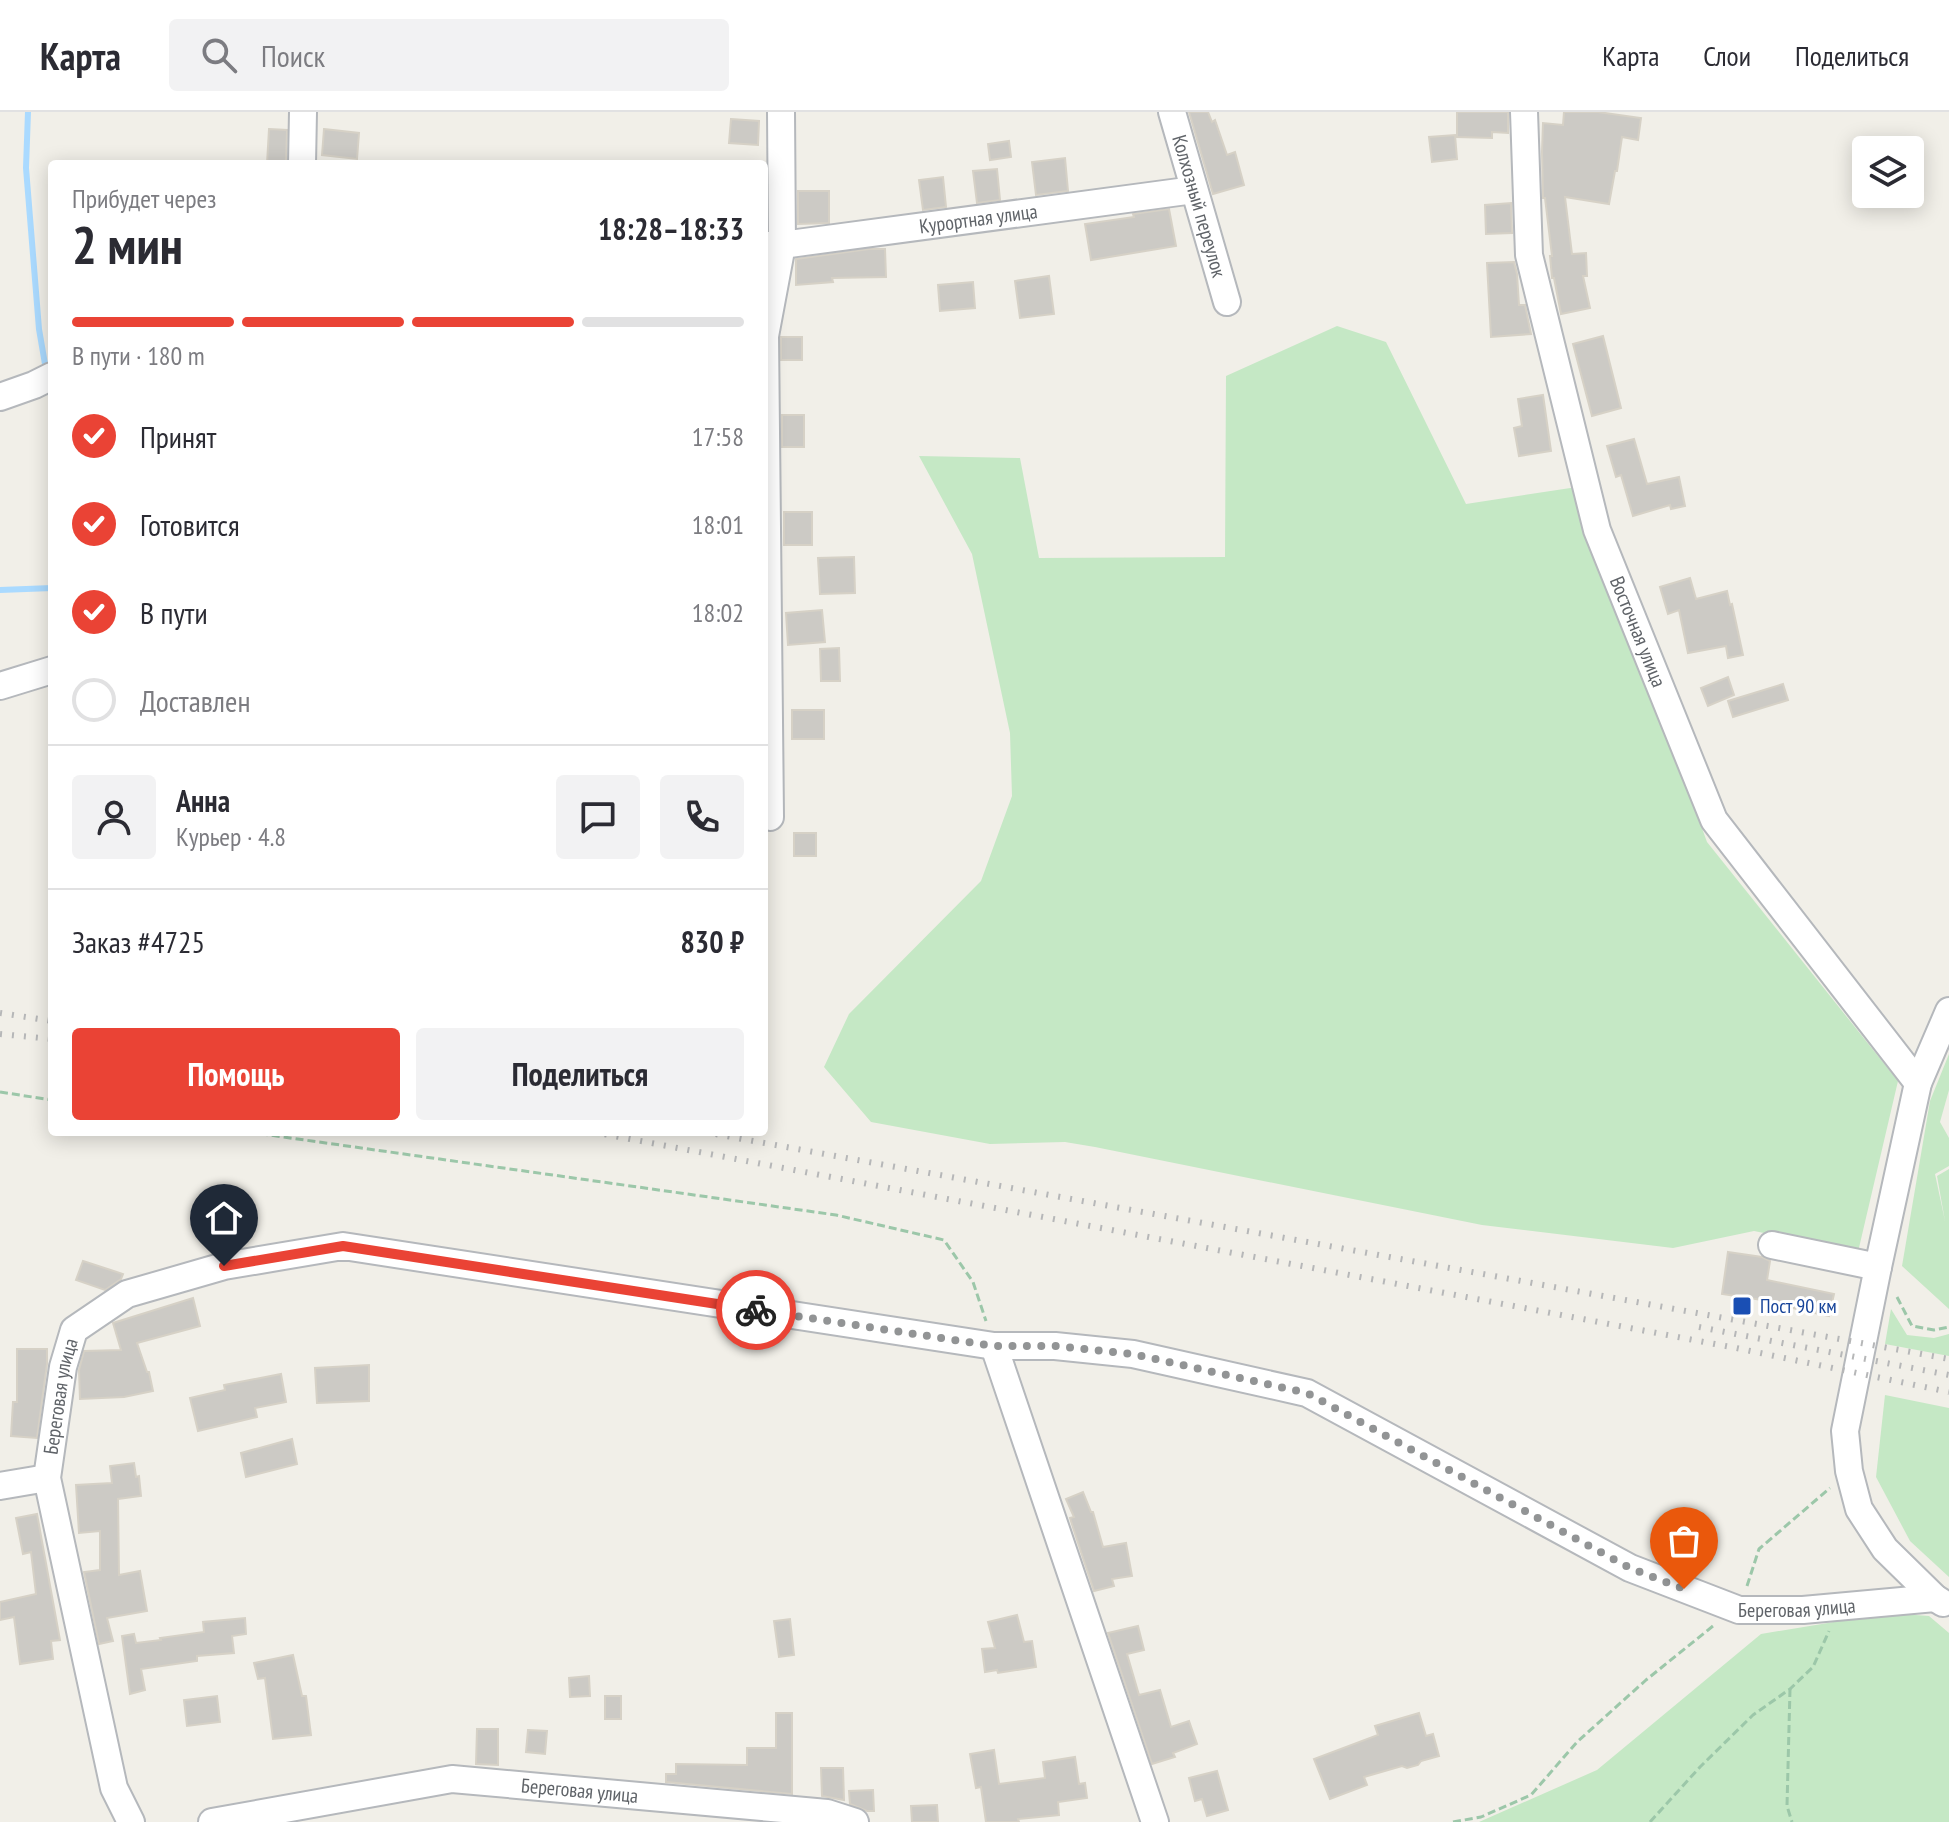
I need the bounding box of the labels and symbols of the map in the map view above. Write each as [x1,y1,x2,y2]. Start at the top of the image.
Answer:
street label: Колхозный переулок [1166,132,1232,281]
street label: Курортная улица [918,198,1039,240]
street label: Восточная улица [1604,572,1672,691]
pin [190,1184,258,1266]
courier [716,1270,796,1350]
place label: Пост 90 км [1760,1293,1837,1319]
marker: Пост 90 км [1731,1295,1753,1317]
street label: Береговая улица [38,1335,84,1456]
pin [1650,1507,1718,1589]
street label: Береговая улица [1738,1592,1857,1623]
street label: Береговая улица [520,1772,639,1809]

